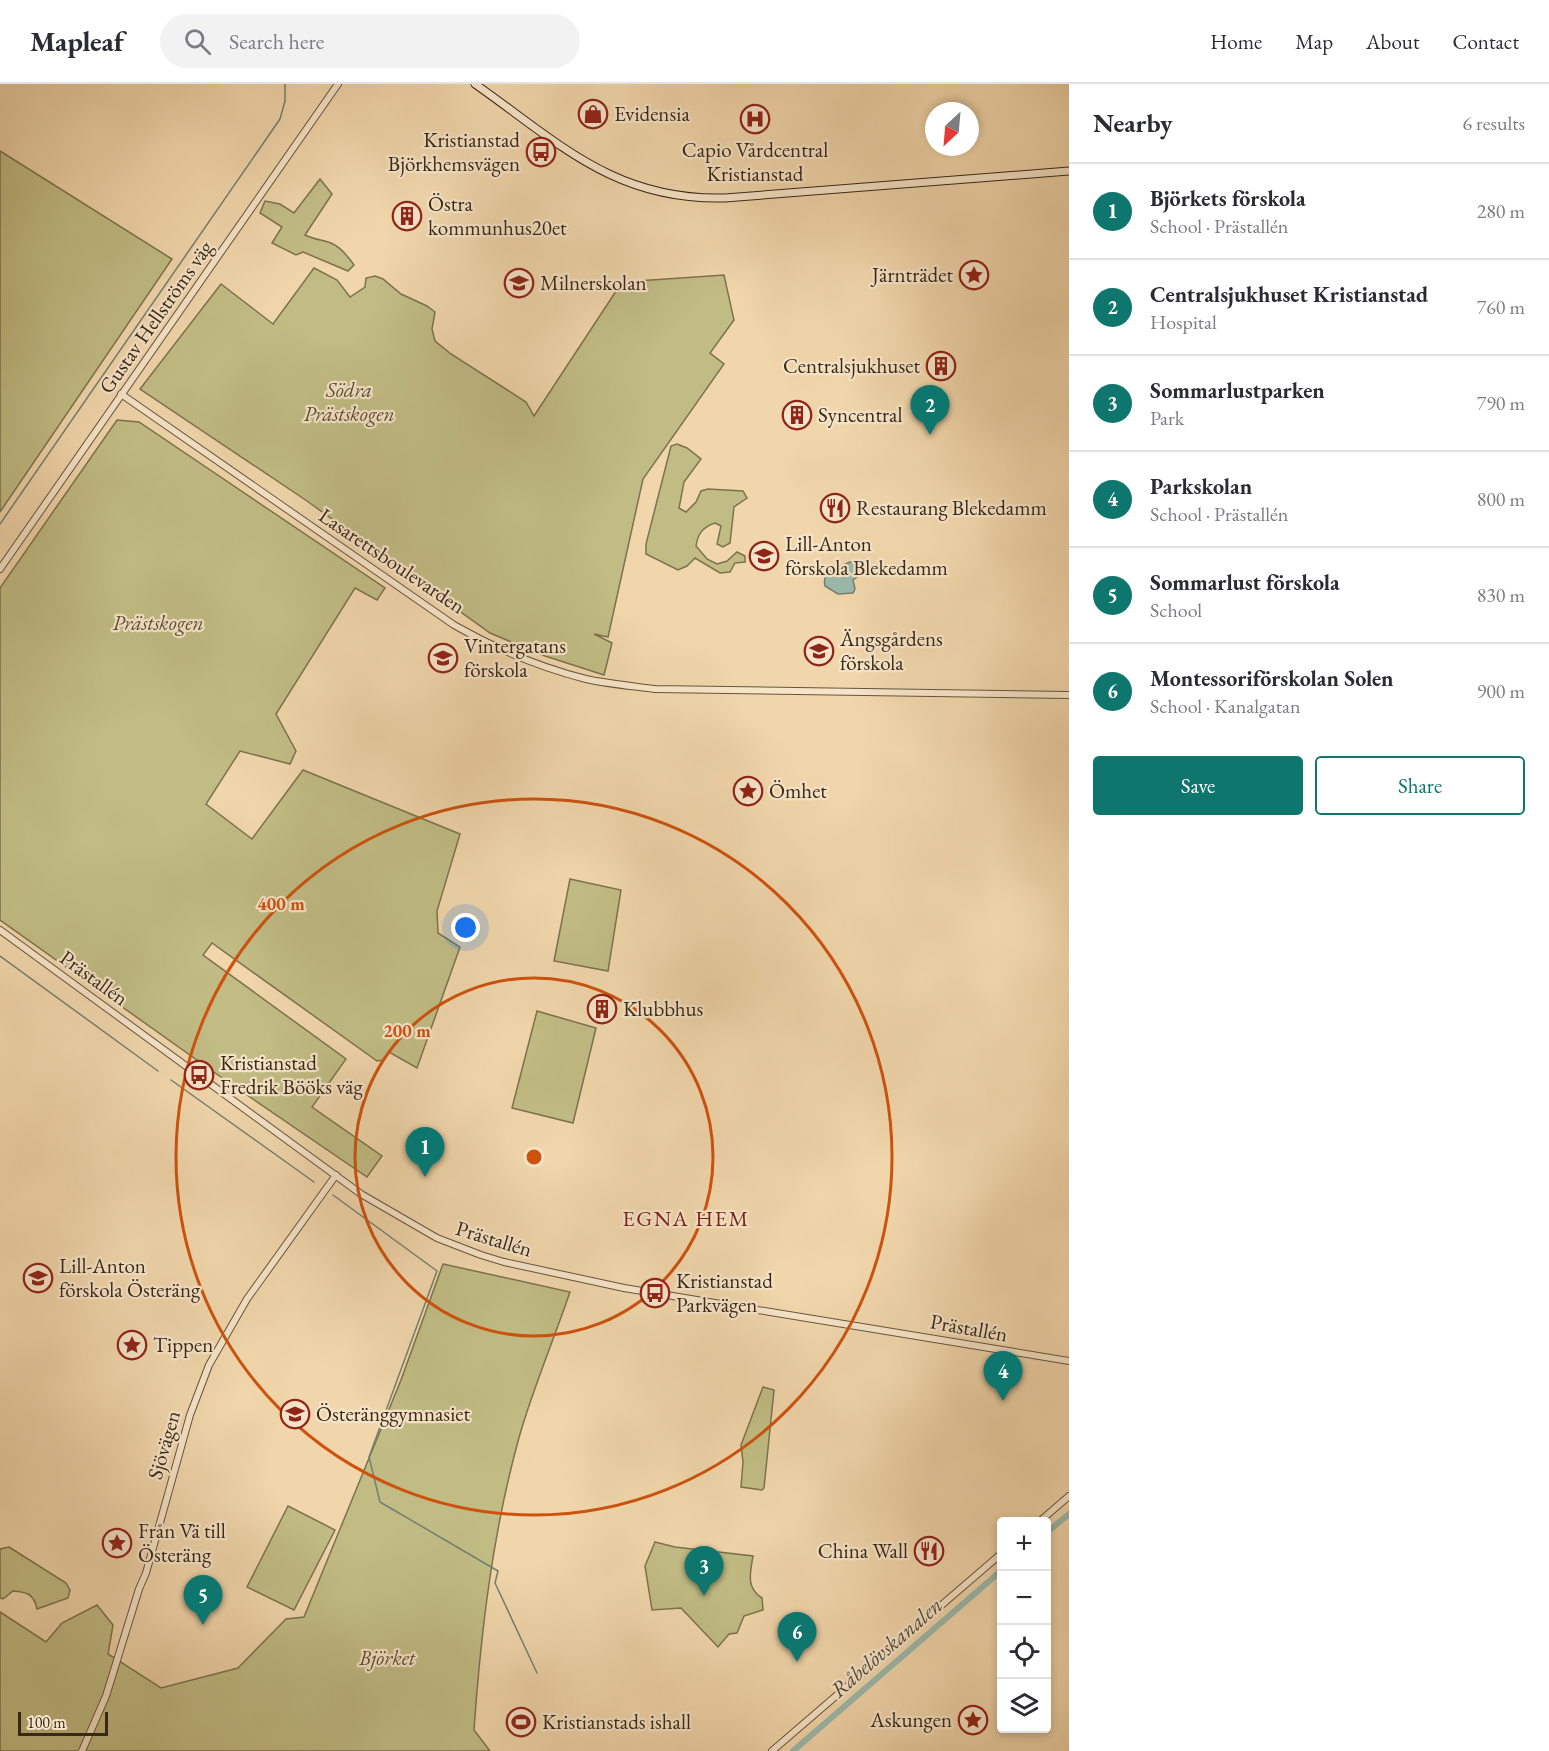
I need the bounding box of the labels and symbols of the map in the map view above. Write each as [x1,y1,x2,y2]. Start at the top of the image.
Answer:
shop icon: Evidensia [577,98,609,130]
place label: Evidensia [614,100,690,127]
north arrow [925,102,979,156]
hospital icon: Capio Vårdcentral Kristianstad [739,103,771,135]
place label: Kristianstad Björkhemsvägen [388,126,520,177]
bus stop icon: Kristianstad Björkhemsvägen [525,136,557,168]
place label: Capio Vårdcentral Kristianstad [682,136,828,187]
place label: Östra kommunhus20et [428,190,567,241]
building icon: Östra kommunhus20et [391,200,423,232]
street label: Gustav Hellströms väg [93,234,219,399]
place icon: Järnträdet [958,259,990,291]
place label: Järnträdet [870,261,953,288]
school or university icon: Milnerskolan [503,267,535,299]
place label: Milnerskolan [540,269,647,296]
building icon: Centralsjukhuset [925,350,957,382]
place label: Centralsjukhuset [783,352,920,379]
park label: Södra Prästskogen [303,376,395,427]
pin: 2 [910,386,950,435]
building icon: Syncentral [781,399,813,431]
place label: Syncentral [818,401,902,428]
restaurant icon: Restaurang Blekedamm [819,492,851,524]
place label: Restaurang Blekedamm [856,494,1047,521]
street label: Lasarettsboulevarden [314,502,471,619]
place label: Lill-Anton förskola Blekedamm [785,530,948,581]
school or university icon: Lill-Anton förskola Blekedamm [748,540,780,572]
park label: Prästskogen [112,609,204,636]
place label: Ängsgårdens förskola [839,625,943,676]
place label: Vintergatans förskola [464,632,566,683]
school or university icon: Ängsgårdens förskola [803,635,835,667]
school or university icon: Vintergatans förskola [427,642,459,674]
place icon: Ömhet [732,775,764,807]
place label: Ömhet [769,777,827,804]
text: 400 m [257,892,305,915]
your location [451,913,480,942]
street label: Prästallén [55,944,134,1011]
building icon: Klubbhus [586,993,618,1025]
place label: Klubbhus [623,995,704,1022]
text: 200 m [383,1019,431,1042]
place label: Kristianstad Fredrik Bööks väg [220,1049,363,1100]
bus stop icon: Kristianstad Fredrik Bööks väg [183,1059,215,1091]
pin: 1 [406,1128,444,1177]
centre of rings [524,1147,544,1167]
district label: EGNA HEM [622,1204,750,1233]
street label: Prästallén [453,1214,535,1263]
place label: Lill-Anton förskola Österäng [59,1252,201,1303]
school or university icon: Lill-Anton förskola Österäng [22,1262,54,1294]
place label: Kristianstad Parkvägen [676,1267,773,1318]
bus stop icon: Kristianstad Parkvägen [639,1277,671,1309]
street label: Prästallén [928,1307,1010,1348]
place icon: Tippen [116,1329,148,1361]
place label: Tippen [153,1331,213,1358]
pin: 4 [984,1352,1022,1401]
school or university icon: Österänggymnasiet [279,1398,311,1430]
place label: Österänggymnasiet [316,1400,470,1427]
street label: Sjövägen [141,1407,186,1482]
place label: Från Vä till Österäng [138,1517,226,1568]
place icon: Från Vä till Österäng [101,1527,133,1559]
restaurant icon: China Wall [913,1535,945,1567]
place label: China Wall [818,1537,908,1564]
pin: 3 [684,1546,724,1596]
pin: 5 [184,1576,222,1625]
water label: Råbelövskanalen [824,1591,948,1704]
pin: 6 [778,1612,816,1662]
park label: Björket [358,1644,416,1671]
place icon: Askungen [957,1704,989,1736]
sports icon: Kristianstads ishall [505,1706,537,1738]
place label: Askungen [869,1706,952,1733]
place label: Kristianstads ishall [542,1708,691,1735]
scale bar [18,1709,108,1736]

